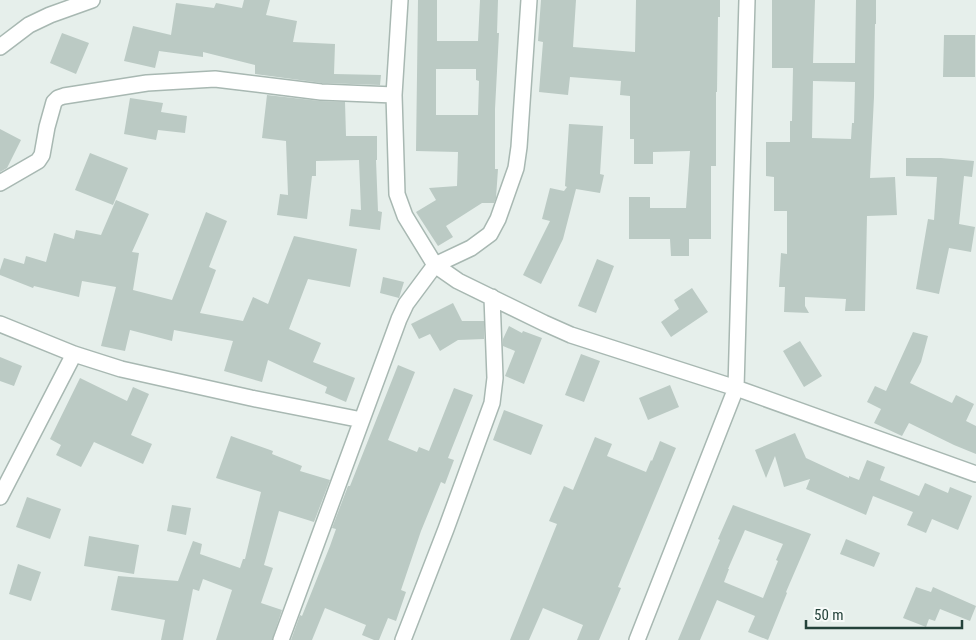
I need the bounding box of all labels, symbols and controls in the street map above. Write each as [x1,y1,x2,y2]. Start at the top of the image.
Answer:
scale bar [806,598,962,630]
text: 50 m [814,606,844,624]

